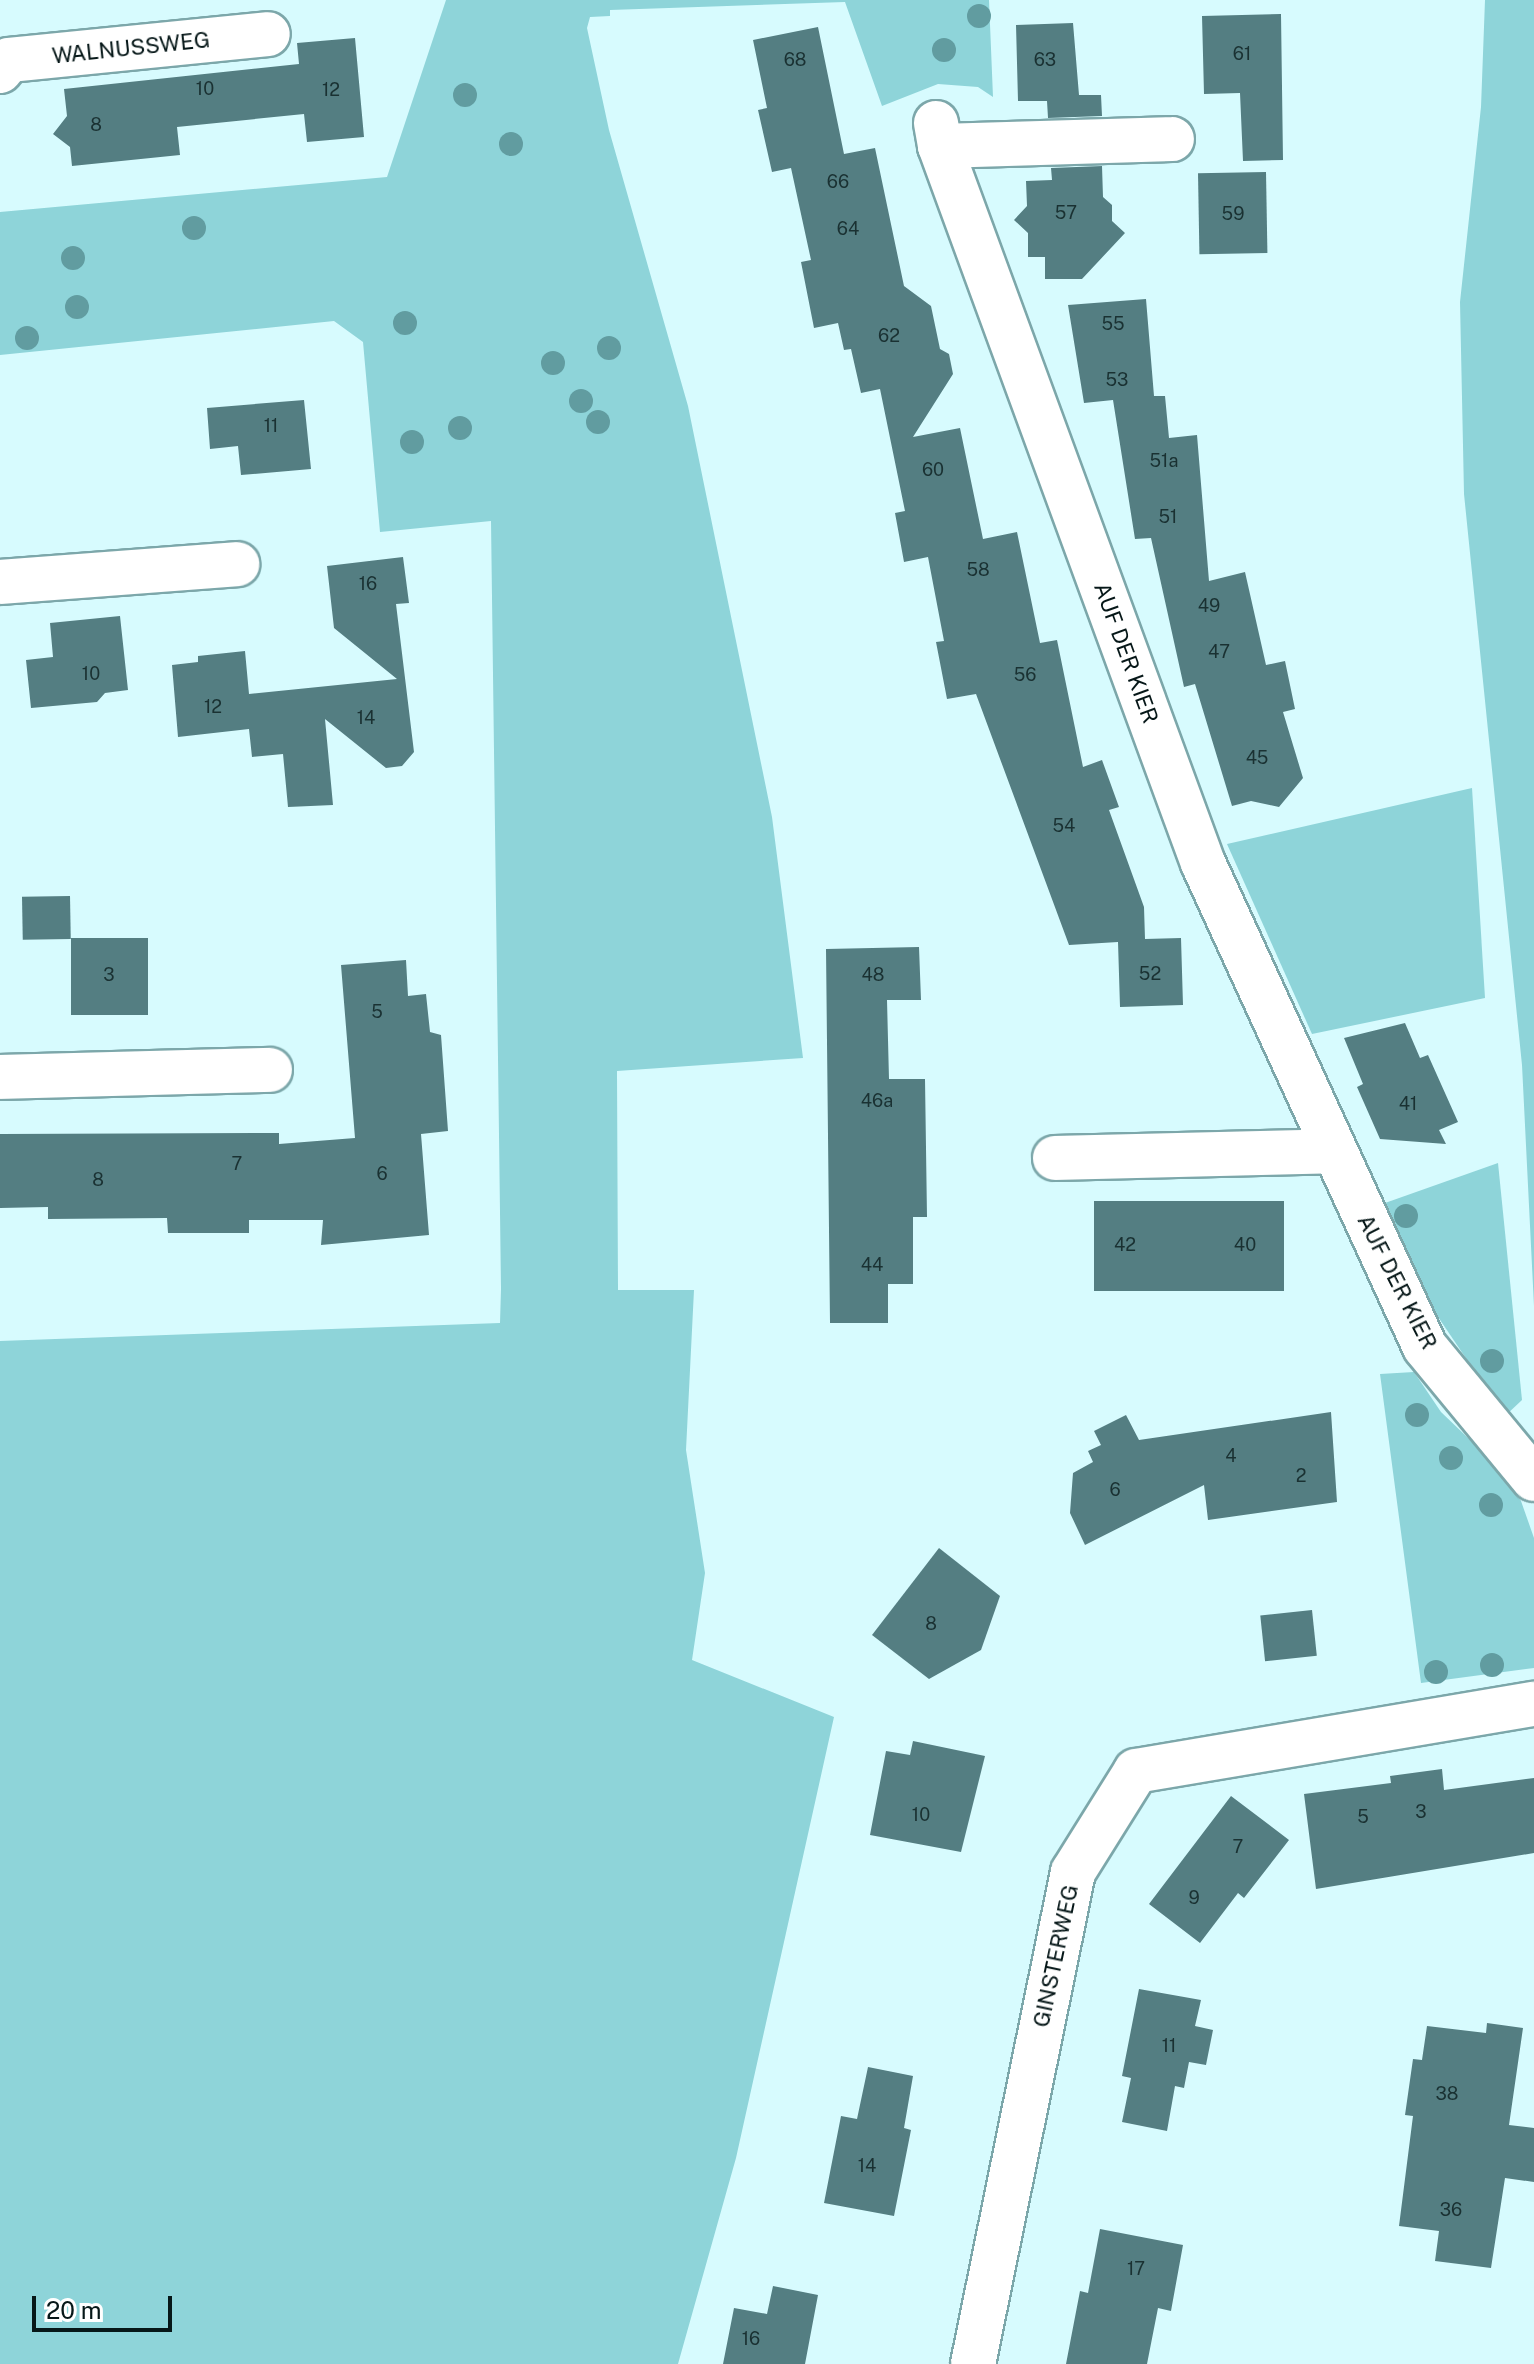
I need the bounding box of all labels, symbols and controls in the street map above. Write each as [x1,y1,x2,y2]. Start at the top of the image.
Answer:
street label: WALNUSSWEG [51,27,211,69]
house number: 61 [1233,43,1251,65]
house number: 68 [784,49,806,71]
house number: 63 [1034,49,1056,71]
house number: 10 [196,78,214,100]
house number: 12 [322,79,340,101]
house number: 8 [90,114,102,136]
house number: 66 [827,171,849,193]
house number: 57 [1055,202,1077,224]
house number: 59 [1222,203,1244,225]
house number: 64 [837,218,859,240]
house number: 55 [1101,313,1125,335]
house number: 62 [878,325,900,347]
house number: 53 [1106,369,1128,391]
house number: 11 [264,415,278,437]
house number: 51a [1150,450,1178,472]
house number: 60 [922,459,944,481]
house number: 51 [1159,506,1177,528]
house number: 58 [966,559,990,581]
house number: 16 [359,573,377,595]
street label: AUF DER KIER [1088,579,1164,727]
house number: 49 [1198,595,1220,617]
house number: 47 [1208,641,1230,663]
house number: 10 [82,663,100,685]
house number: 56 [1014,664,1036,686]
house number: 12 [204,696,222,718]
house number: 14 [357,707,375,729]
house number: 45 [1246,747,1268,769]
house number: 54 [1053,815,1075,837]
house number: 52 [1139,963,1161,985]
house number: 3 [103,964,115,986]
house number: 48 [862,964,884,986]
house number: 5 [371,1001,383,1023]
house number: 46a [861,1090,893,1112]
house number: 41 [1399,1093,1417,1115]
house number: 7 [232,1153,242,1175]
house number: 6 [376,1163,388,1185]
house number: 8 [92,1169,104,1191]
street label: AUF DER KIER [1352,1210,1442,1354]
house number: 42 [1114,1234,1136,1256]
house number: 40 [1234,1234,1256,1256]
house number: 44 [861,1254,883,1276]
house number: 4 [1225,1445,1237,1467]
house number: 2 [1296,1465,1306,1487]
house number: 6 [1109,1479,1121,1501]
house number: 8 [925,1613,937,1635]
house number: 3 [1415,1801,1427,1823]
house number: 10 [912,1804,930,1826]
house number: 5 [1357,1806,1369,1828]
house number: 7 [1233,1836,1243,1858]
street label: GINSTERWEG [1028,1882,1084,2030]
house number: 9 [1188,1887,1200,1909]
house number: 11 [1162,2035,1176,2057]
house number: 38 [1436,2083,1458,2105]
house number: 14 [858,2155,876,2177]
house number: 36 [1440,2199,1462,2221]
house number: 17 [1127,2258,1145,2280]
scale bar [36,2280,176,2330]
text: 20 m [46,2296,102,2324]
house number: 16 [742,2328,760,2350]

